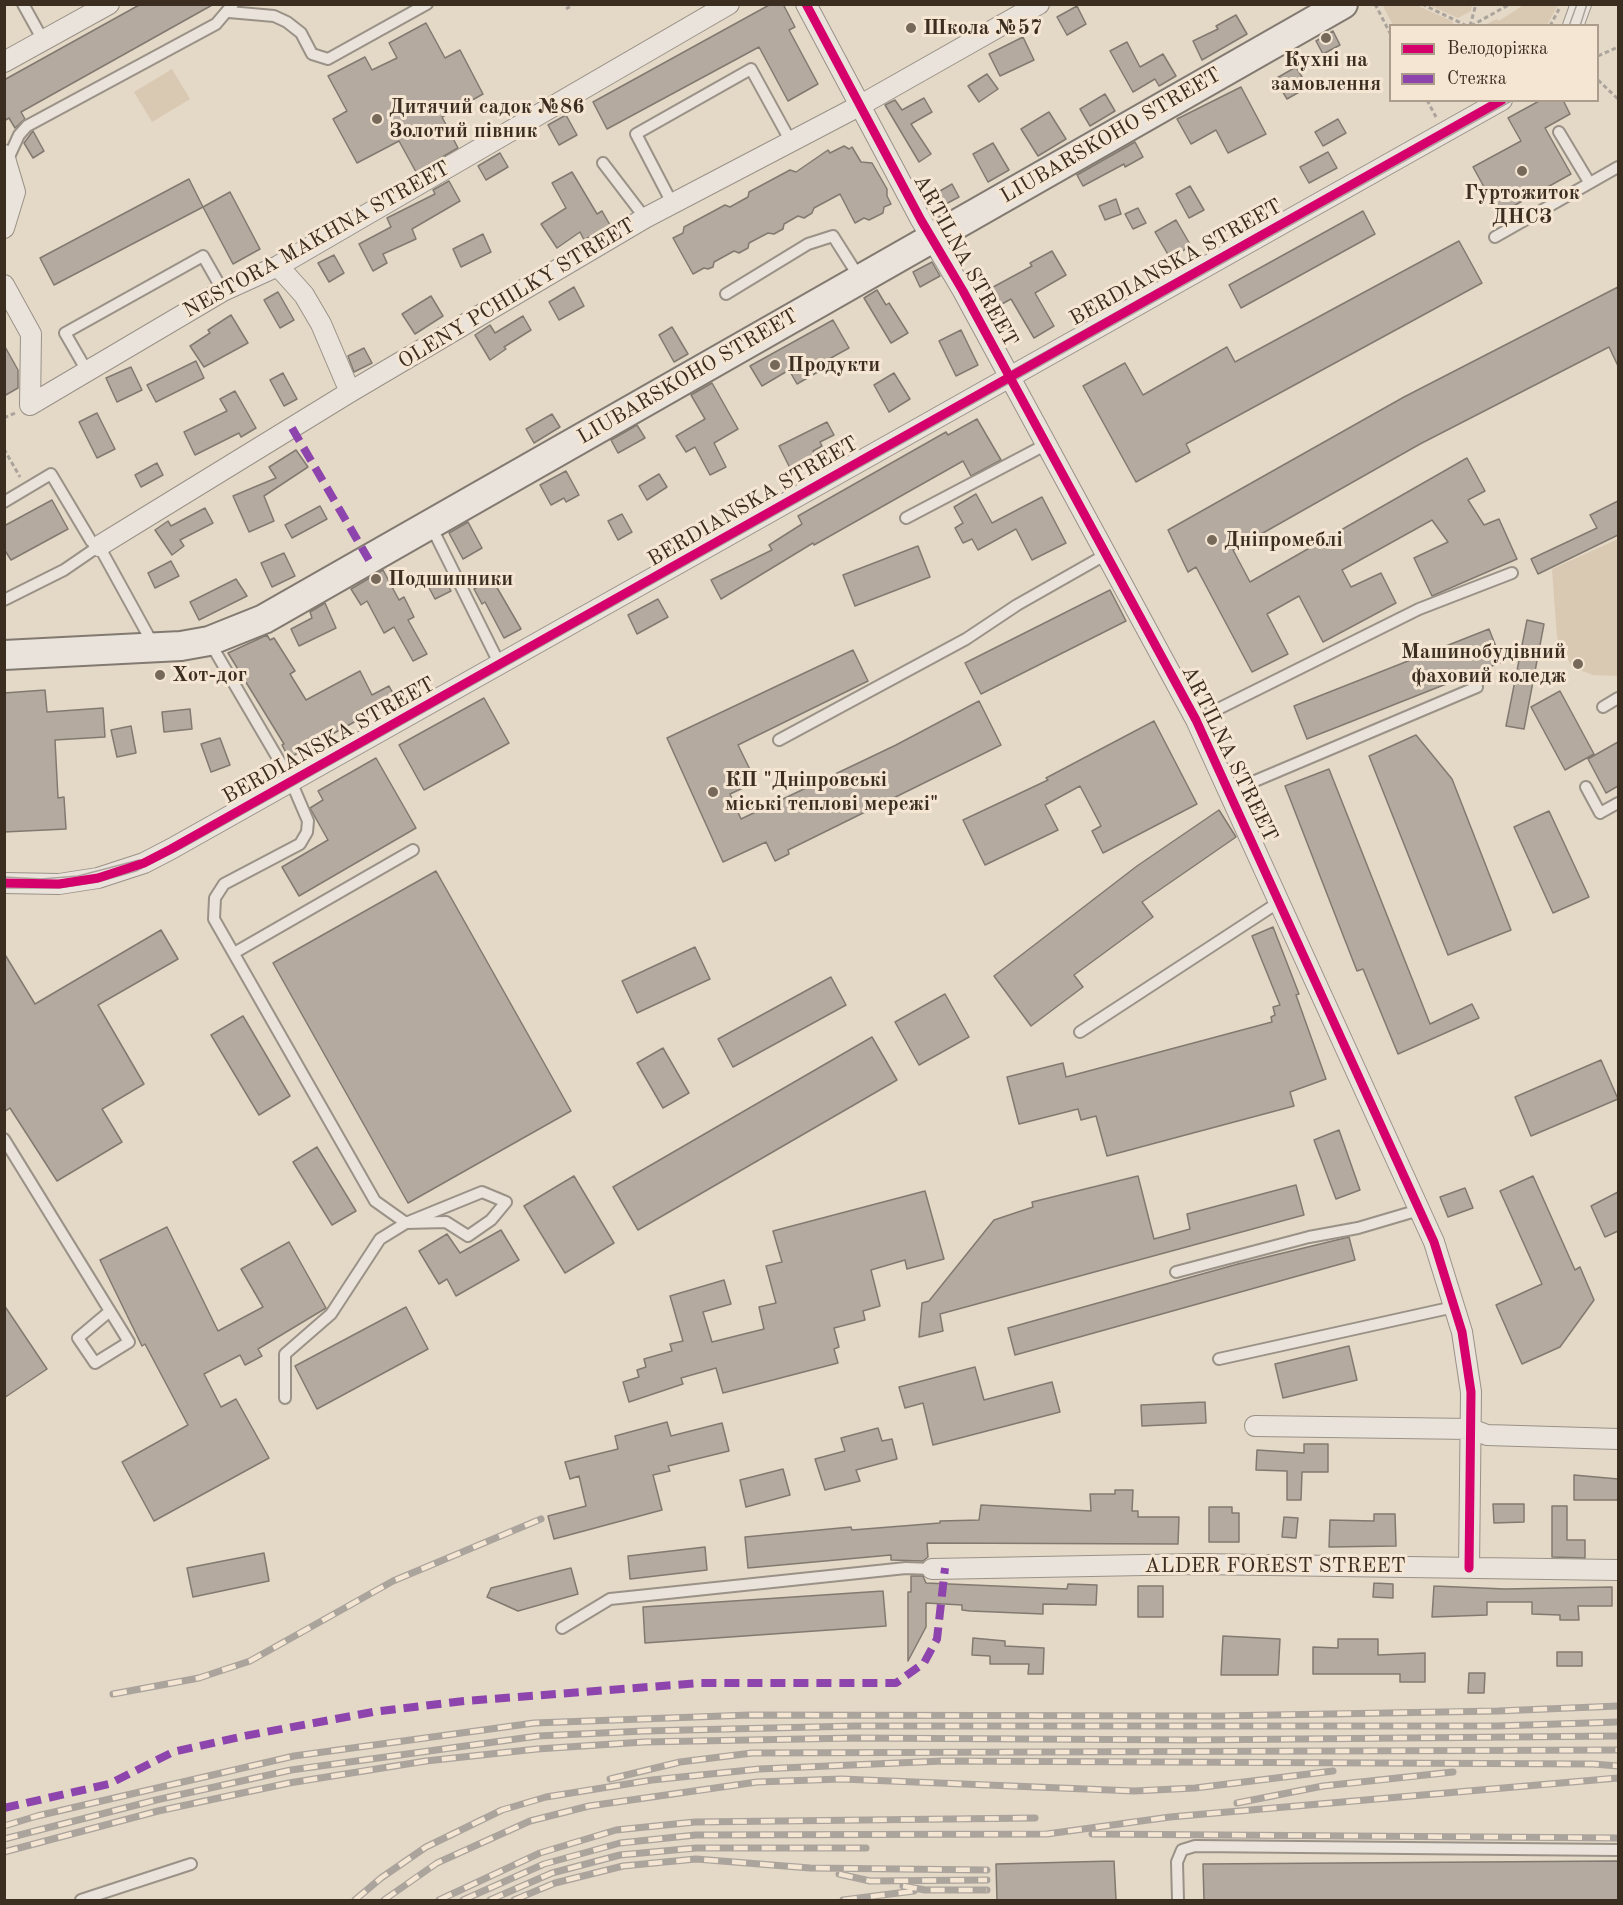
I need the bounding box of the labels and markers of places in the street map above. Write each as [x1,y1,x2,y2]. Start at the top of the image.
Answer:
place label: Школа №57 [923,15,1042,41]
marker: Школа №57 [904,21,918,35]
marker: Кухні на замовлення [1319,31,1333,45]
place label: Кухні на замовлення [1271,47,1381,97]
place label: Дитячий садок №86 Золотий півник [389,94,584,144]
marker: Дитячий садок №86 Золотий півник [370,112,384,126]
marker: Гуртожиток ДНСЗ [1515,164,1529,178]
place label: Гуртожиток ДНСЗ [1464,180,1580,230]
place label: Продукти [787,352,880,378]
marker: Продукти [768,358,782,372]
place label: Дніпромеблі [1224,527,1343,553]
marker: Дніпромеблі [1205,533,1219,547]
place label: Подшипники [388,566,513,592]
marker: Подшипники [369,572,383,586]
place label: Машинобудівний фаховий коледж [1401,639,1566,689]
marker: Машинобудівний фаховий коледж [1571,657,1585,671]
place label: Хот-дог [172,662,247,688]
marker: Хот-дог [153,668,167,682]
place label: КП "Дніпровські міські теплові мережі" [725,767,938,817]
marker: КП "Дніпровські міські теплові мережі" [706,785,720,799]

